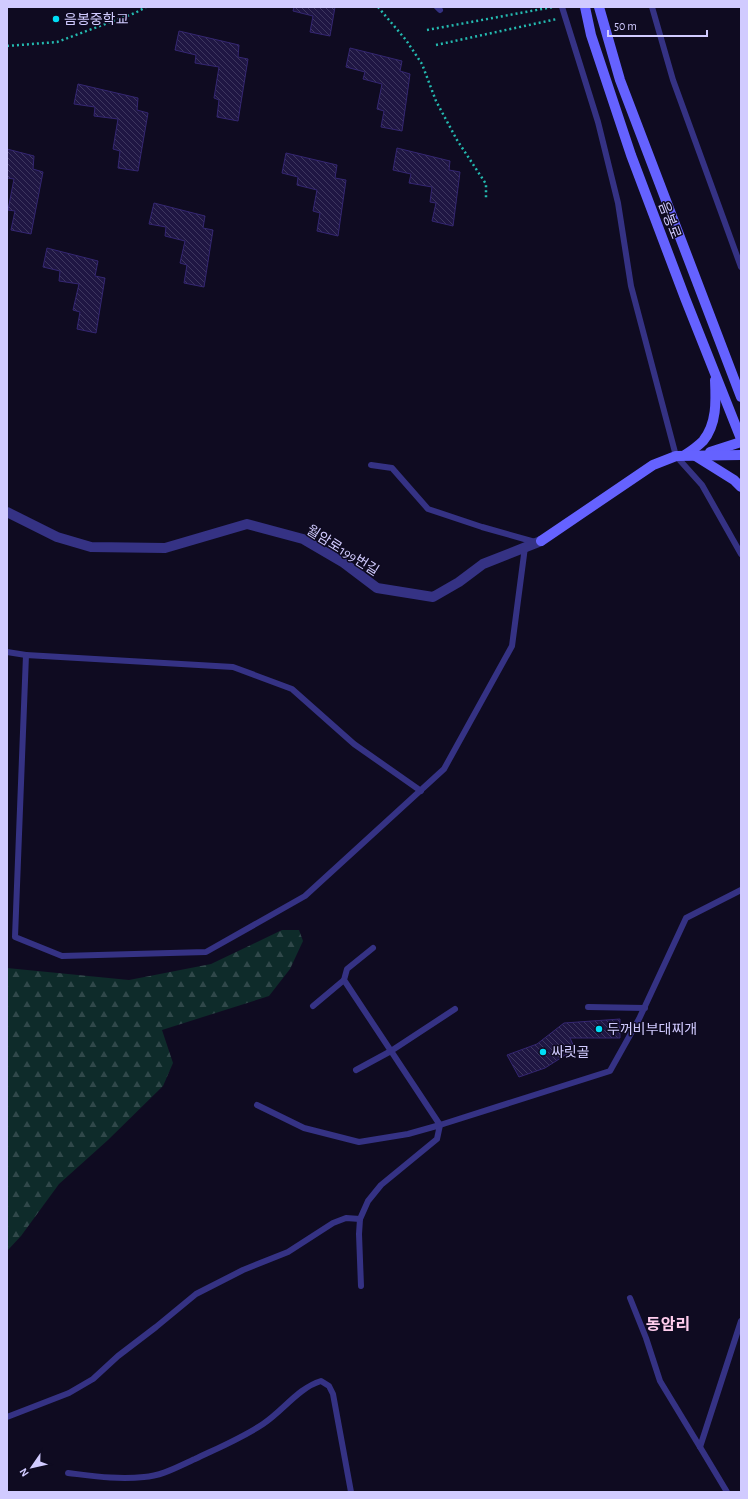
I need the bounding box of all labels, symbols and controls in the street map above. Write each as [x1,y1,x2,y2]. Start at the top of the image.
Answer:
place label: 음봉중학교 [64,11,129,27]
scale bar [608,12,707,38]
marker: 음봉중학교 [51,14,61,24]
text: 50 m [614,20,637,32]
street label: 음봉로 [656,200,683,241]
street label: 월암로199번길 [304,522,382,579]
place label: 두꺼비부대찌개 [607,1022,697,1037]
marker: 두꺼비부대찌개 [594,1024,604,1034]
place label: 싸릿골 [551,1045,590,1060]
marker: 싸릿골 [538,1047,548,1057]
district label: 동암리 [646,1316,690,1333]
north arrow [12,1447,52,1487]
text: N [17,1466,31,1479]

